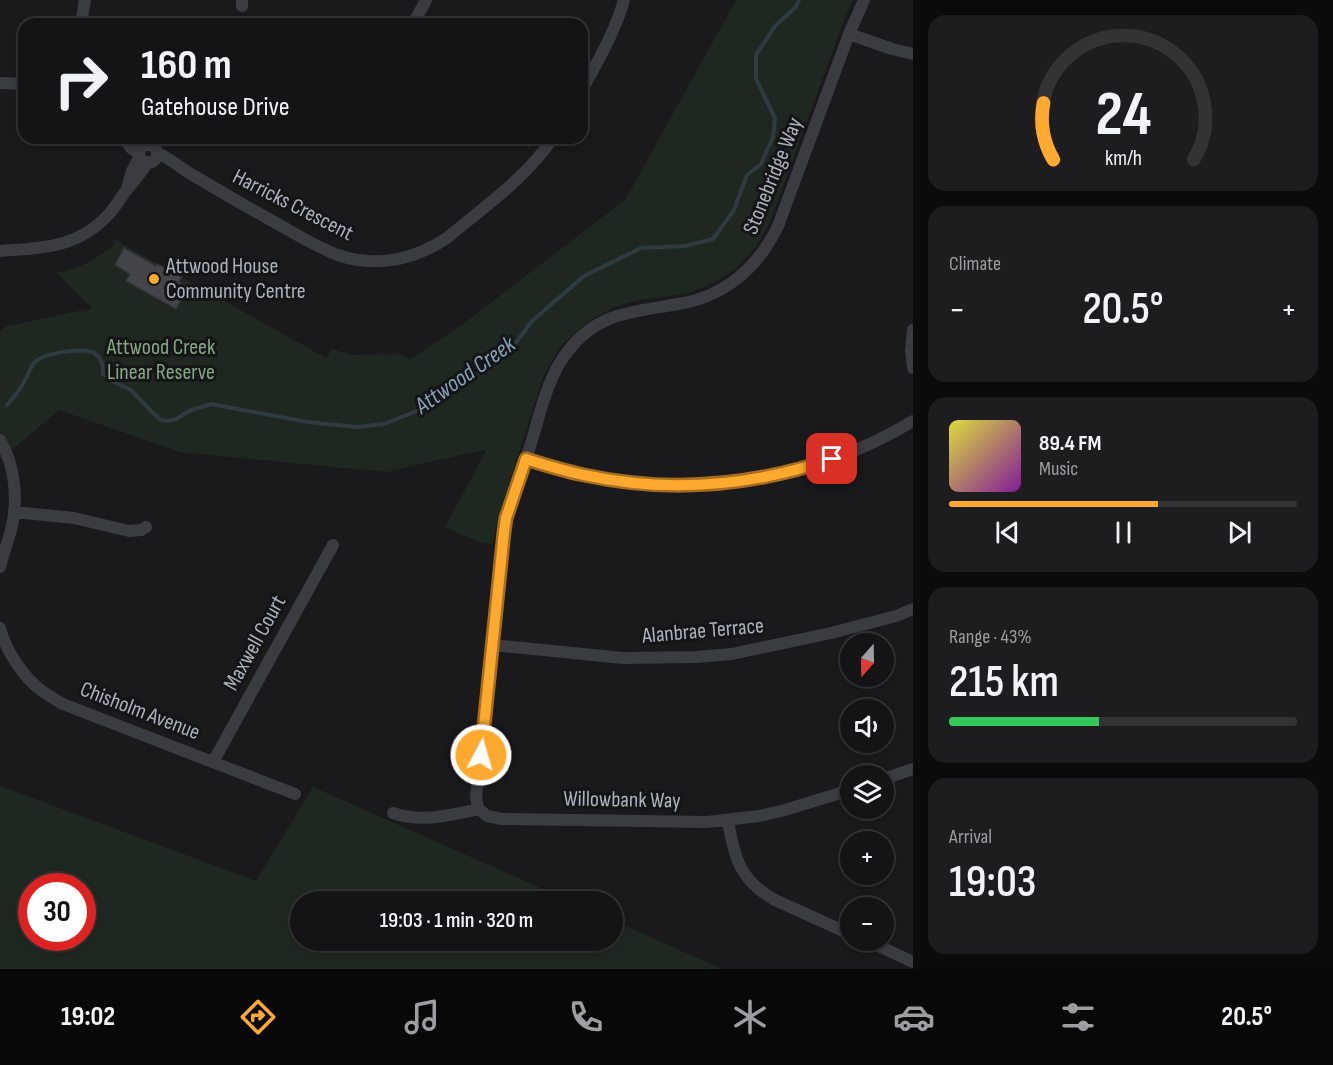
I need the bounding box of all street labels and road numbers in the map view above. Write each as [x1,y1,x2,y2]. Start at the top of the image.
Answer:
street label: Stonebridge Way [737,113,809,238]
street label: Harricks Crescent [228,163,358,247]
street label: Maxwell Court [218,590,292,695]
street label: Alanbrae Terrace [640,612,765,650]
street label: Chisholm Avenue [76,676,204,746]
street label: Willowbank Way [563,785,681,815]

